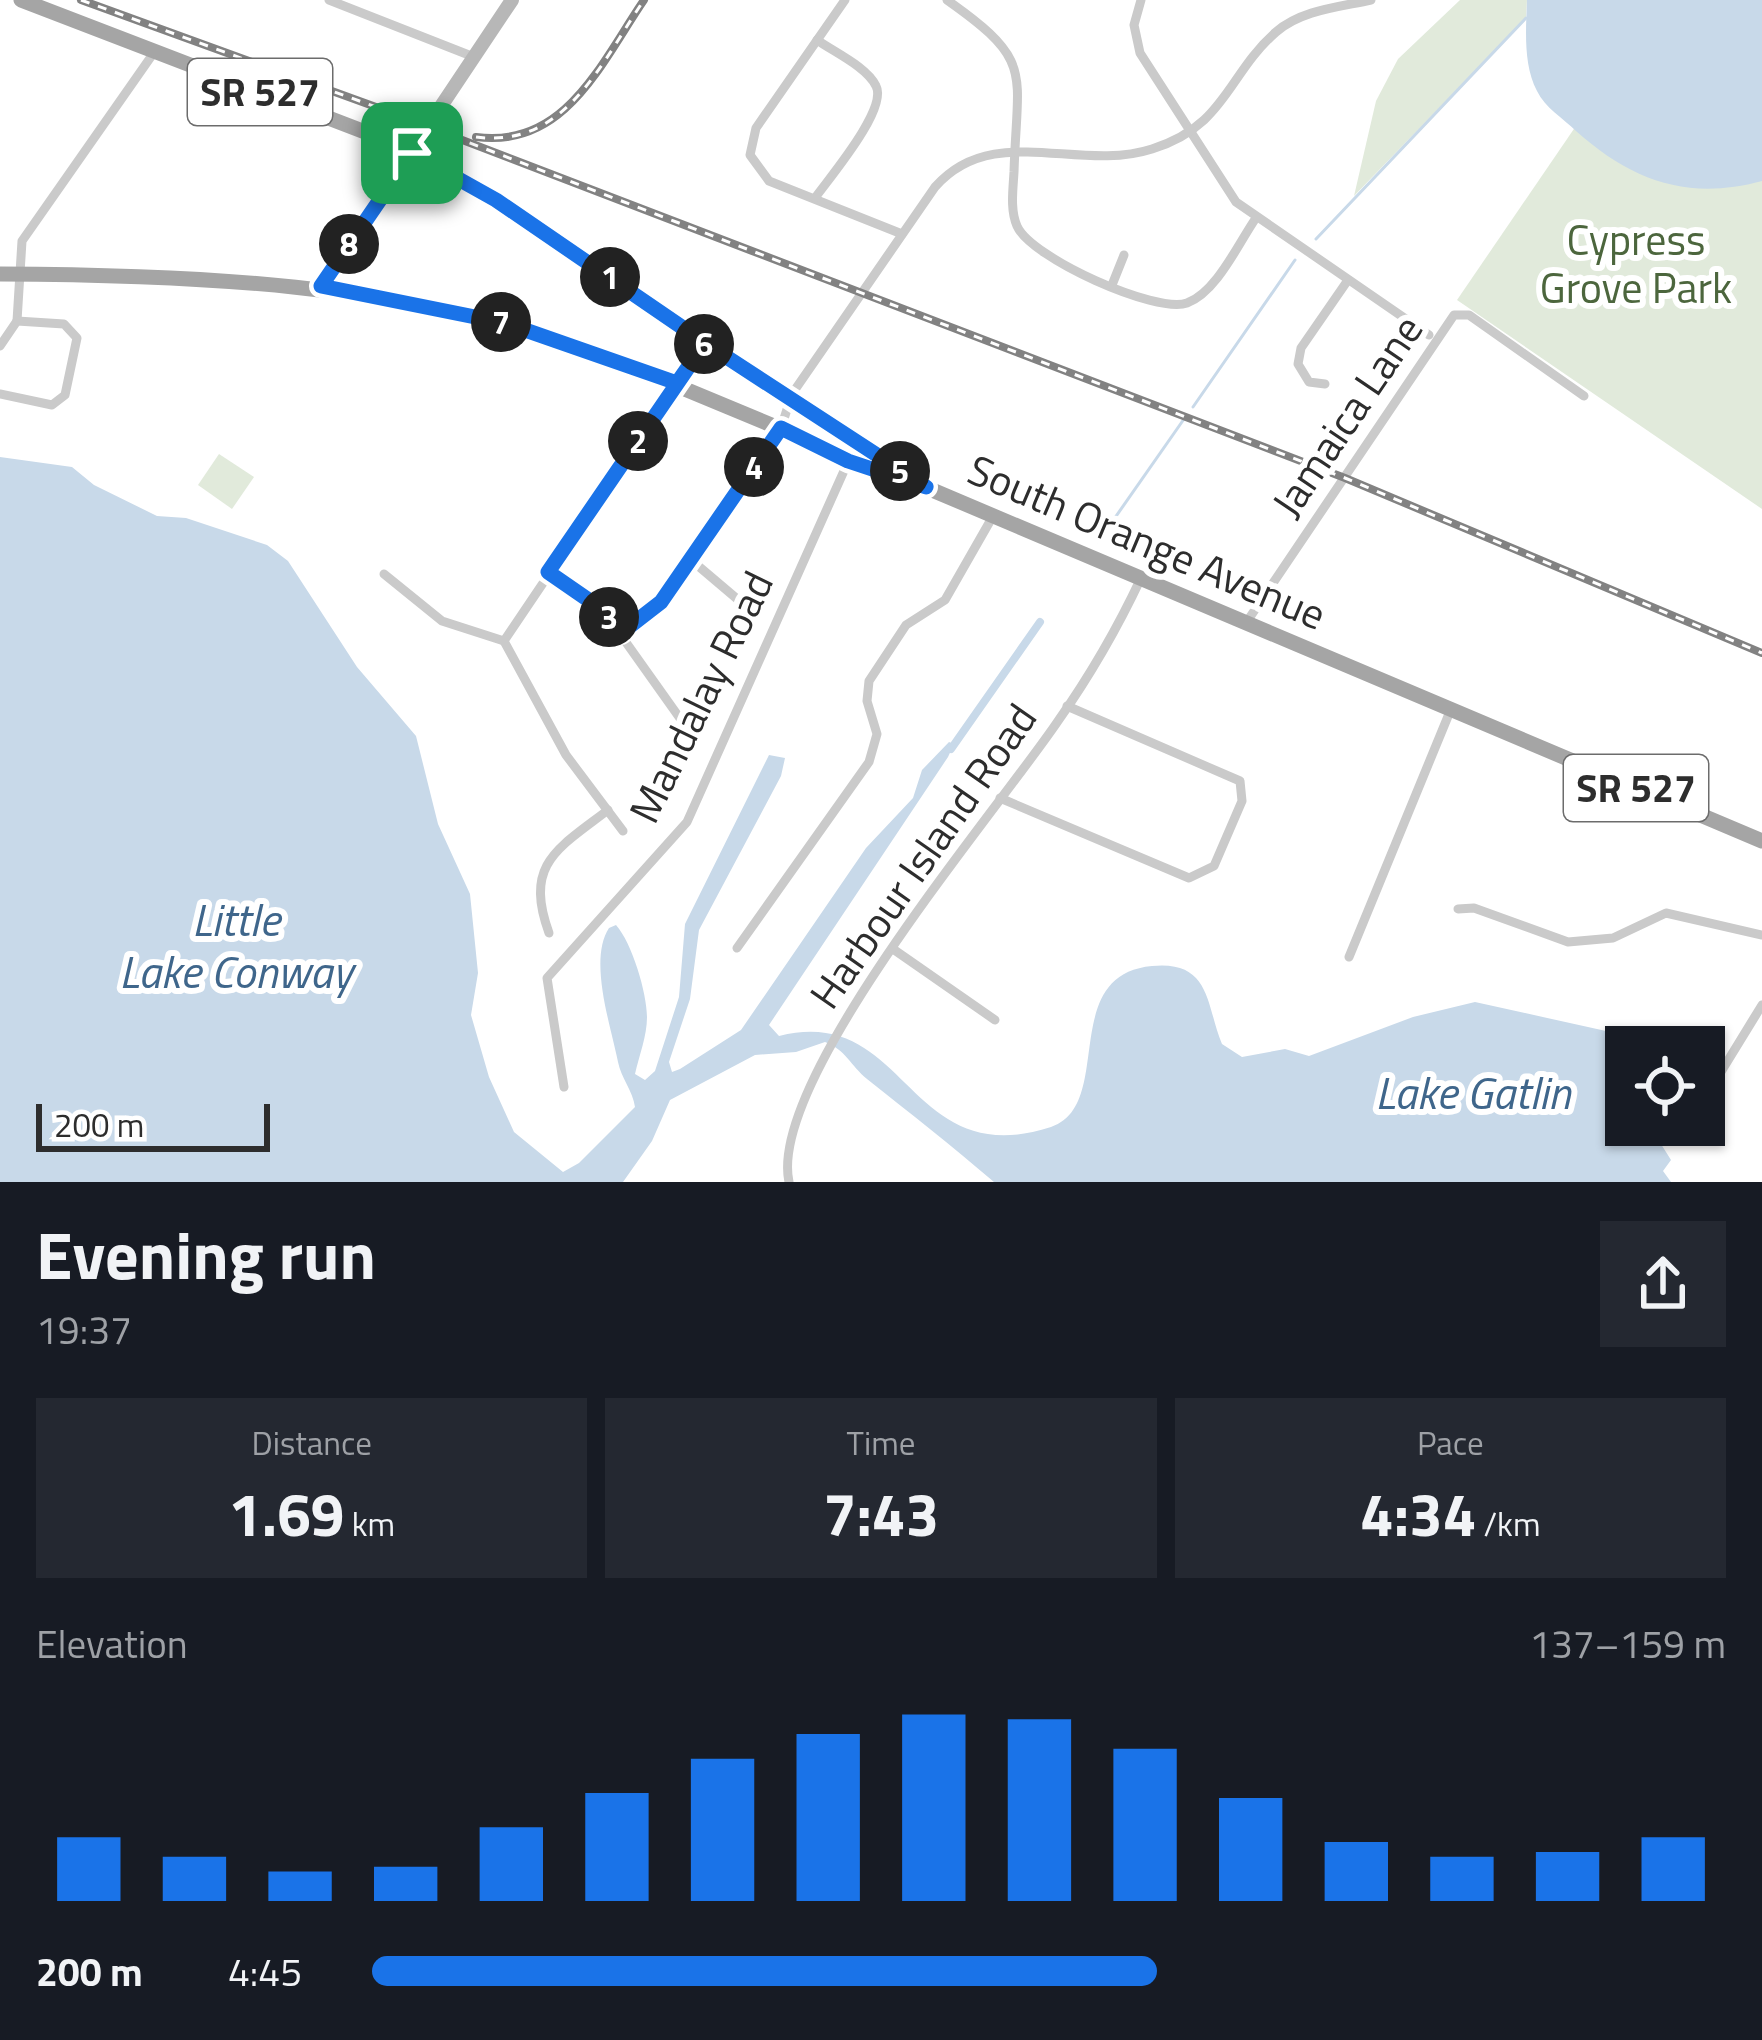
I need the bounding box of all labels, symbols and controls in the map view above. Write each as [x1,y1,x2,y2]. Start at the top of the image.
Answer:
road number: SR 527 [188,59,332,125]
pin [361,102,463,204]
icon: arrive [379,120,445,186]
park label: Cypress Grove Park [1540,207,1732,319]
pin: 8 [319,214,379,274]
text: 8 [340,219,358,269]
pin: 1 [580,247,640,307]
text: 1 [601,252,619,302]
pin: 7 [471,292,531,352]
text: 7 [492,297,510,347]
street label: Jamaica Lane [1255,301,1438,530]
pin: 6 [674,314,734,374]
text: 6 [695,319,713,369]
pin: 2 [608,411,668,471]
text: 2 [629,416,647,466]
pin: 4 [724,437,784,497]
street label: South Orange Avenue [959,437,1336,645]
pin: 5 [870,441,930,501]
text: 4 [745,442,763,492]
text: 5 [891,446,909,496]
street label: Mandalay Road [611,560,789,833]
pin: 3 [579,587,639,647]
text: 3 [600,592,618,642]
street label: Harbour Island Road [793,690,1052,1021]
road number: SR 527 [1564,755,1708,821]
water label: Little Lake Conway [119,885,357,1005]
map controls [1605,1026,1725,1146]
button: locate [1605,1026,1725,1146]
water label: Lake Gatlin [1375,1058,1572,1126]
scale bar [36,1098,270,1151]
text: 200 m [54,1100,144,1150]
text: Evening run [36,1204,376,1305]
button: share [1600,1221,1726,1347]
text: 19:37 [36,1300,132,1359]
text: Distance [251,1418,372,1468]
text: Time [847,1418,915,1468]
text: Pace [1417,1418,1484,1468]
text: 1.69 [228,1468,344,1559]
text: 7:43 [823,1468,939,1559]
text: 4:34 [1360,1468,1476,1559]
text: km [344,1499,395,1549]
text: /km [1476,1499,1541,1549]
text: Elevation [36,1614,188,1673]
text: 137–159 m [1529,1614,1726,1673]
text: 200 m [36,1942,143,2001]
text: 4:45 [228,1942,302,2001]

